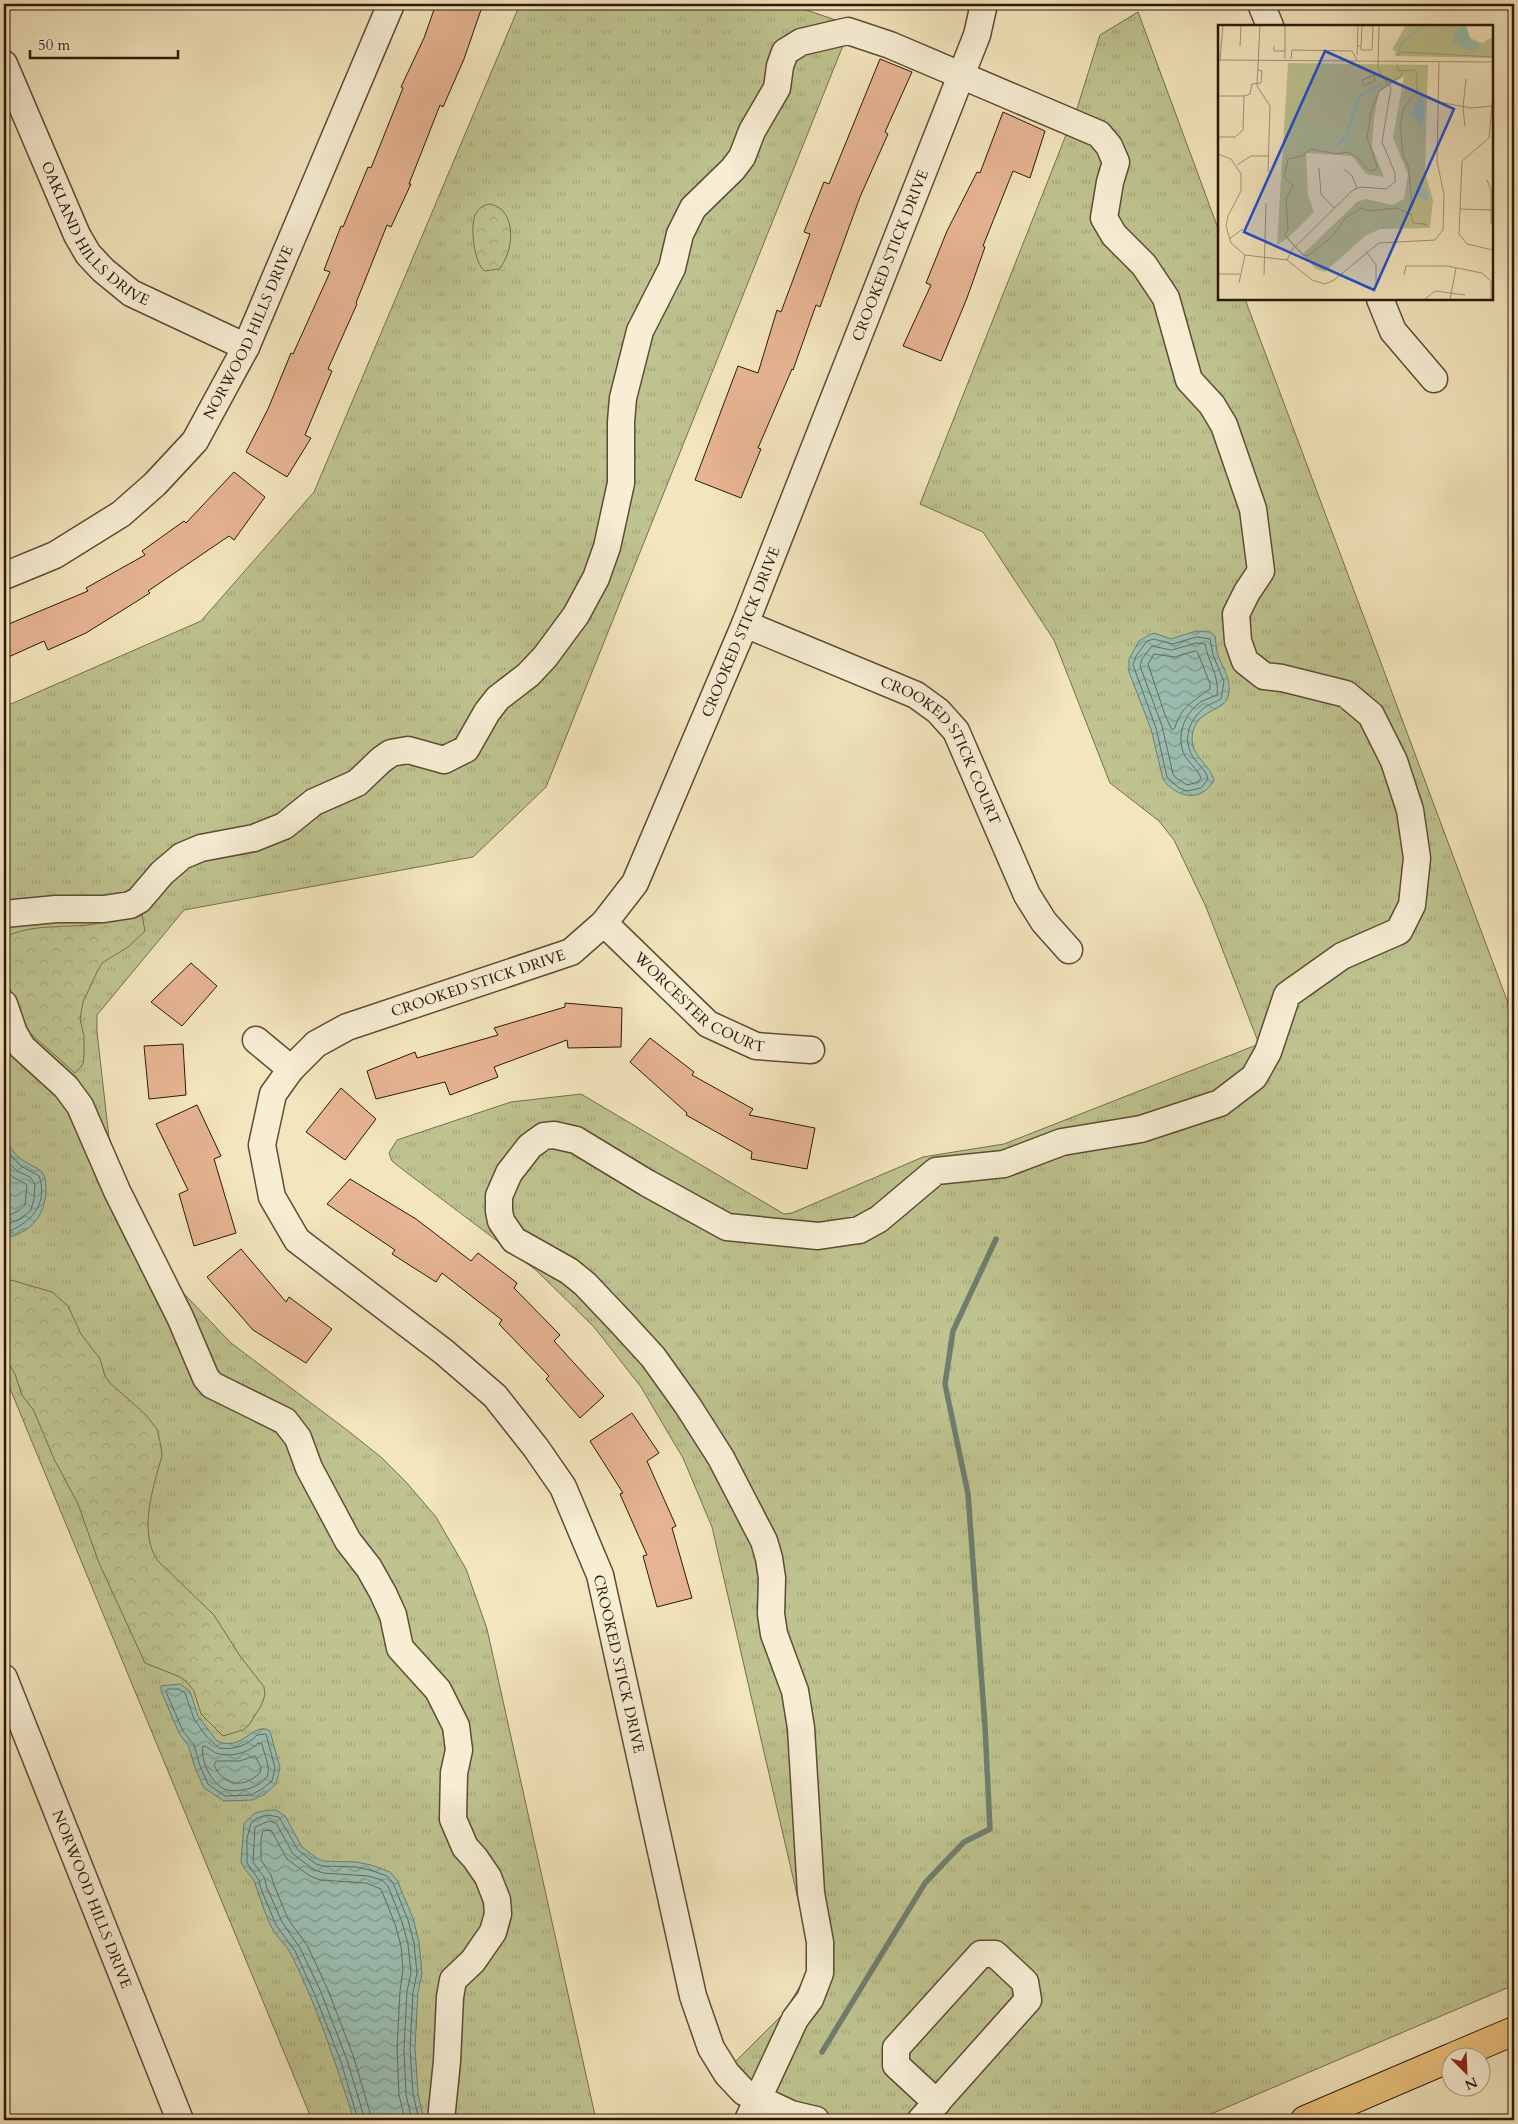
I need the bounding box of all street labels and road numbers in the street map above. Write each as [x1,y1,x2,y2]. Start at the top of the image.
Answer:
street label: OAKLAND HILLS DRIVE [37,158,153,310]
street label: CROOKED STICK DRIVE [847,167,933,344]
street label: NORWOOD HILLS DRIVE [199,242,298,423]
street label: CROOKED STICK DRIVE [697,544,785,720]
street label: CROOKED STICK COURT [877,671,1005,828]
street label: CROOKED STICK DRIVE [388,945,568,1022]
street label: WORCESTER COURT [629,947,765,1057]
street label: CROOKED STICK DRIVE [589,1573,649,1755]
street label: NORWOOD HILLS DRIVE [48,1807,137,1991]

